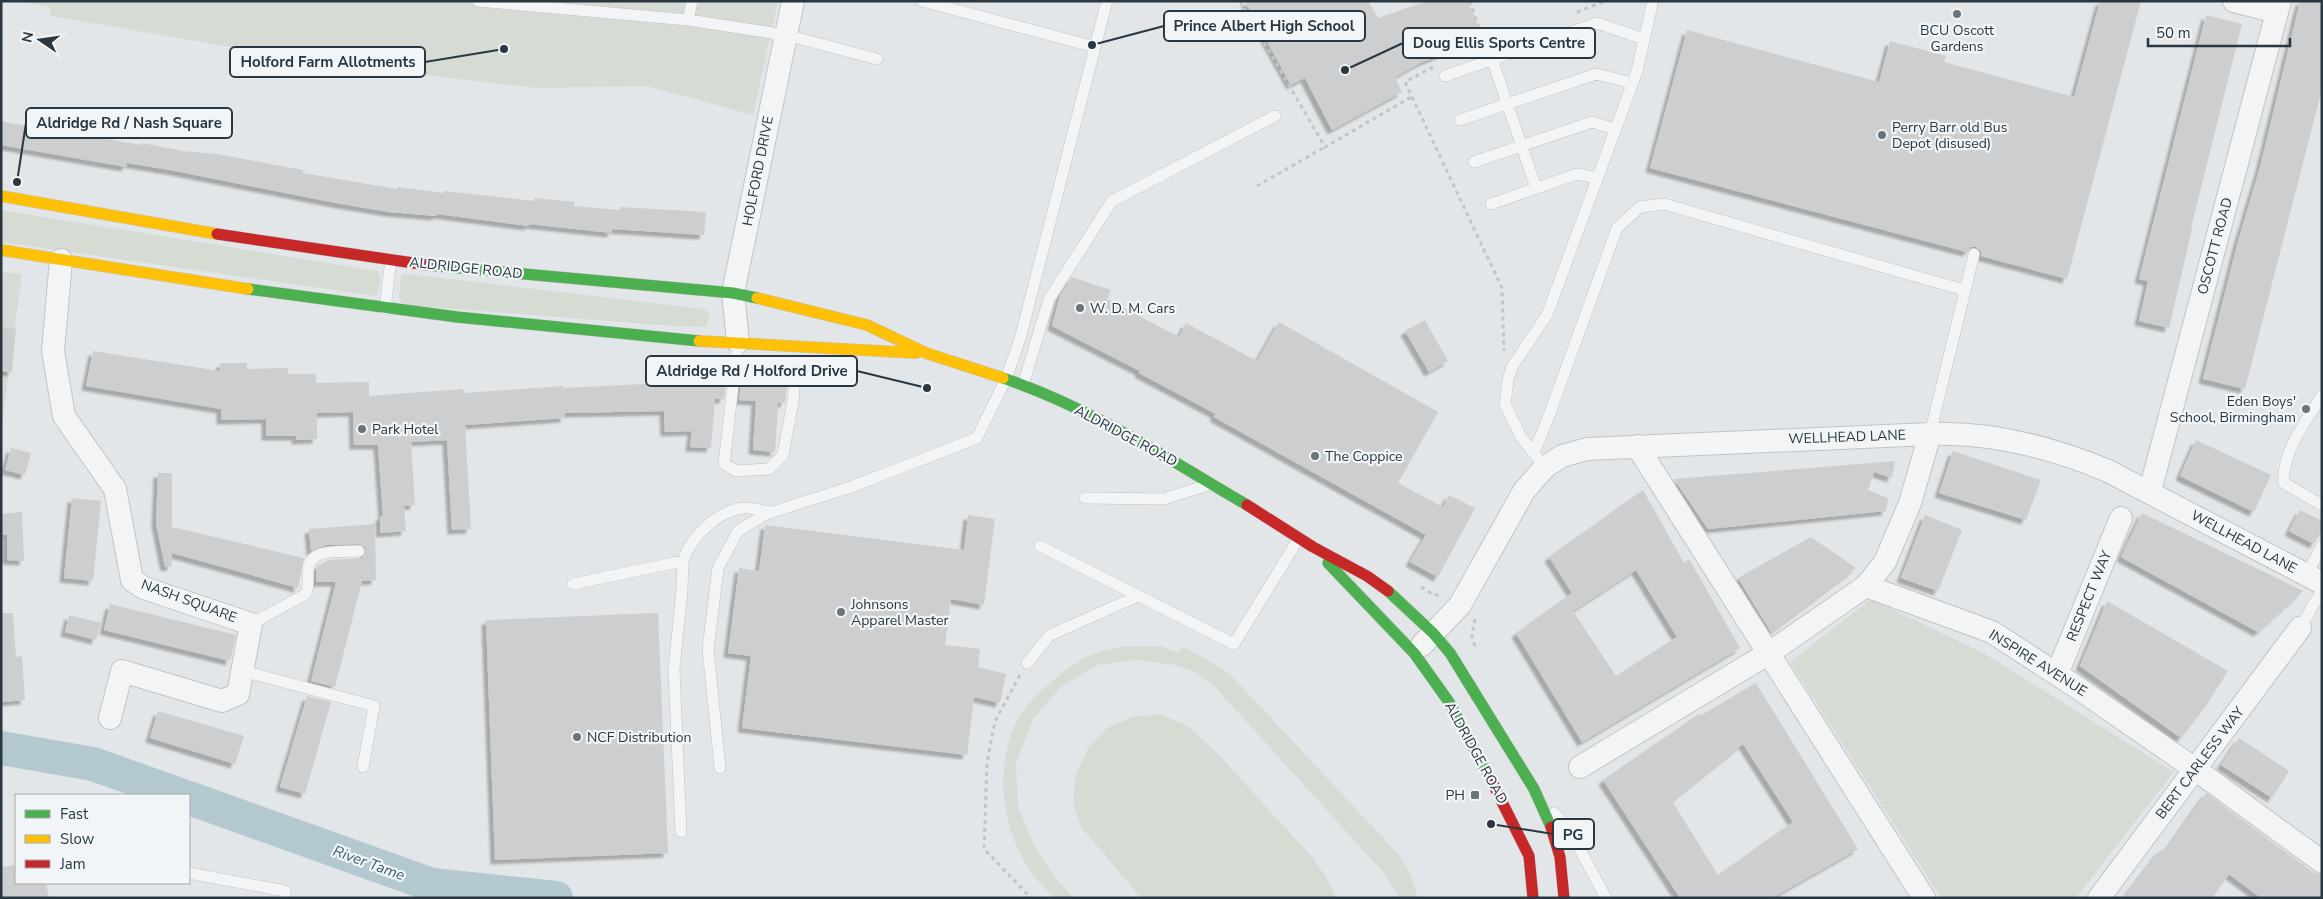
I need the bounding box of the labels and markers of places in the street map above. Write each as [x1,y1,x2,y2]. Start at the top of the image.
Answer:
marker: BCU Oscott Gardens [1951,8,1963,20]
callout: Prince Albert High School [1164,11,1365,41]
place label: BCU Oscott Gardens [1920,21,1994,56]
callout: Doug Ellis Sports Centre [1403,28,1595,58]
callout: Holford Farm Allotments [230,47,425,77]
callout: Aldridge Rd / Nash Square [26,108,232,138]
place label: Perry Barr old Bus Depot (disused) [1892,118,2008,153]
marker: Perry Barr old Bus Depot (disused) [1876,129,1888,141]
place label: W. D. M. Cars [1090,299,1175,318]
marker: W. D. M. Cars [1074,302,1086,314]
callout: Aldridge Rd / Holford Drive [646,356,857,386]
place label: Eden Boys' School, Birmingham [2170,392,2296,427]
marker: Eden Boys' School, Birmingham [2300,403,2312,415]
place label: Park Hotel [372,420,439,439]
marker: Park Hotel [356,423,368,435]
place label: The Coppice [1325,447,1403,466]
marker: The Coppice [1309,450,1321,462]
place label: Johnsons Apparel Master [850,595,948,630]
marker: Johnsons Apparel Master [835,606,847,618]
place label: NCF Distribution [587,728,691,747]
marker: NCF Distribution [571,731,583,743]
place label: PH [1445,786,1465,805]
marker: PH [1469,789,1481,801]
callout: PG [1553,819,1594,849]

